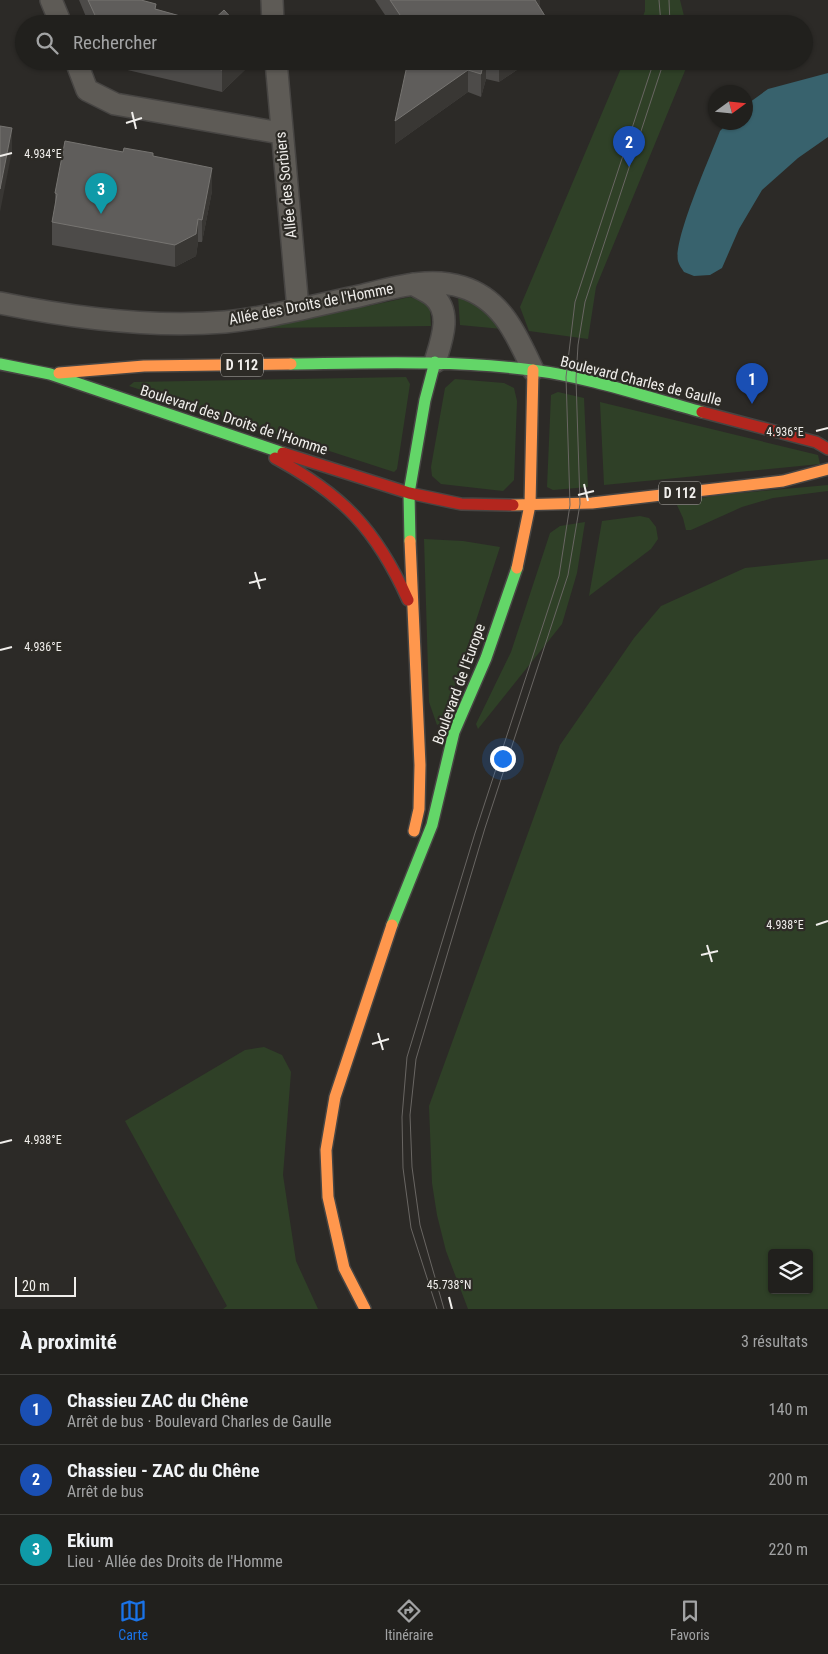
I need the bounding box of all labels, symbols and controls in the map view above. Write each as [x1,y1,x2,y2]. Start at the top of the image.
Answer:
search box [15,15,813,70]
icon: search [33,29,61,57]
text: Rechercher [73,31,157,54]
north arrow [708,85,753,130]
pin: 2 [613,126,645,167]
street label: Allée des Sorbiers [271,131,301,239]
text: 4.934°E [24,147,62,161]
pin: 3 [85,173,117,214]
street label: Allée des Droits de l'Homme [227,279,395,329]
street label: Boulevard Charles de Gaulle [559,352,723,410]
road number: D 112 [221,354,263,376]
pin: 1 [736,363,768,404]
street label: Boulevard des Droits de l'Homme [138,381,330,459]
text: 4.936°E [766,425,804,439]
road number: D 112 [659,482,701,504]
street label: Boulevard de l'Europe [429,621,489,747]
text: 4.936°E [24,640,62,654]
your location [490,746,516,772]
text: 4.938°E [766,918,804,932]
text: 4.938°E [24,1133,62,1147]
map controls [768,1249,813,1294]
button: layers [768,1249,813,1294]
scale bar [15,1274,76,1297]
text: 20 m [22,1278,50,1294]
text: 45.738°N [427,1278,471,1292]
text: À proximité [20,1330,117,1354]
text: 3 résultats [741,1332,808,1351]
text: Chassieu ZAC du Chêne [67,1389,248,1412]
text: 1 [32,1400,40,1419]
text: 140 m [769,1400,808,1419]
text: Arrêt de bus · Boulevard Charles de Gaulle [67,1412,332,1431]
text: Chassieu - ZAC du Chêne [67,1459,260,1482]
text: 2 [32,1470,40,1489]
text: 200 m [769,1470,808,1489]
text: Arrêt de bus [67,1482,144,1501]
text: Ekium [67,1529,114,1552]
text: 3 [32,1540,40,1559]
text: 220 m [769,1540,808,1559]
text: Lieu · Allée des Droits de l'Homme [67,1552,283,1571]
tab: Carte [118,1597,148,1643]
tab: Itinéraire [385,1597,433,1643]
tab: Favoris [670,1597,710,1643]

